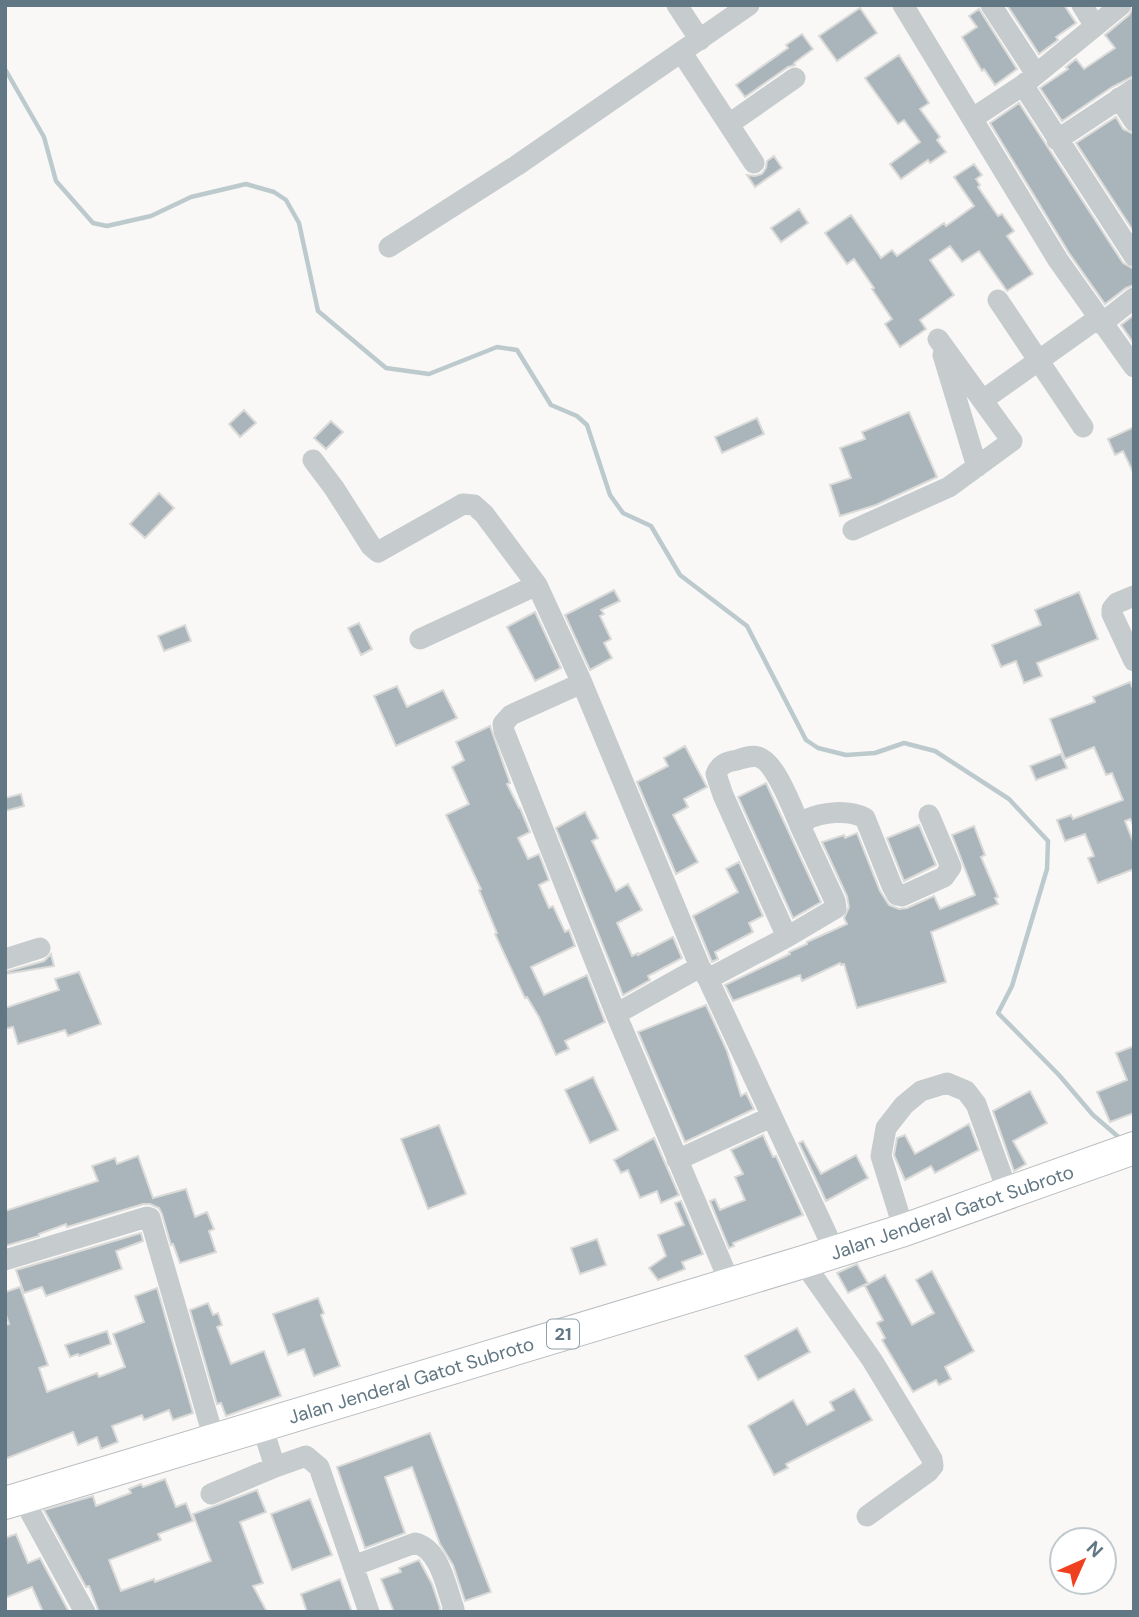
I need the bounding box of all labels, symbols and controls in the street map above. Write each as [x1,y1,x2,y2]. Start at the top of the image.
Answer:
street label: Jalan Jenderal Gatot Subroto [827,1159,1077,1266]
road number: 21 [547,1320,579,1349]
street label: Jalan Jenderal Gatot Subroto [285,1331,537,1430]
north arrow [1048,1526,1118,1596]
text: N [1081,1536,1108,1563]

